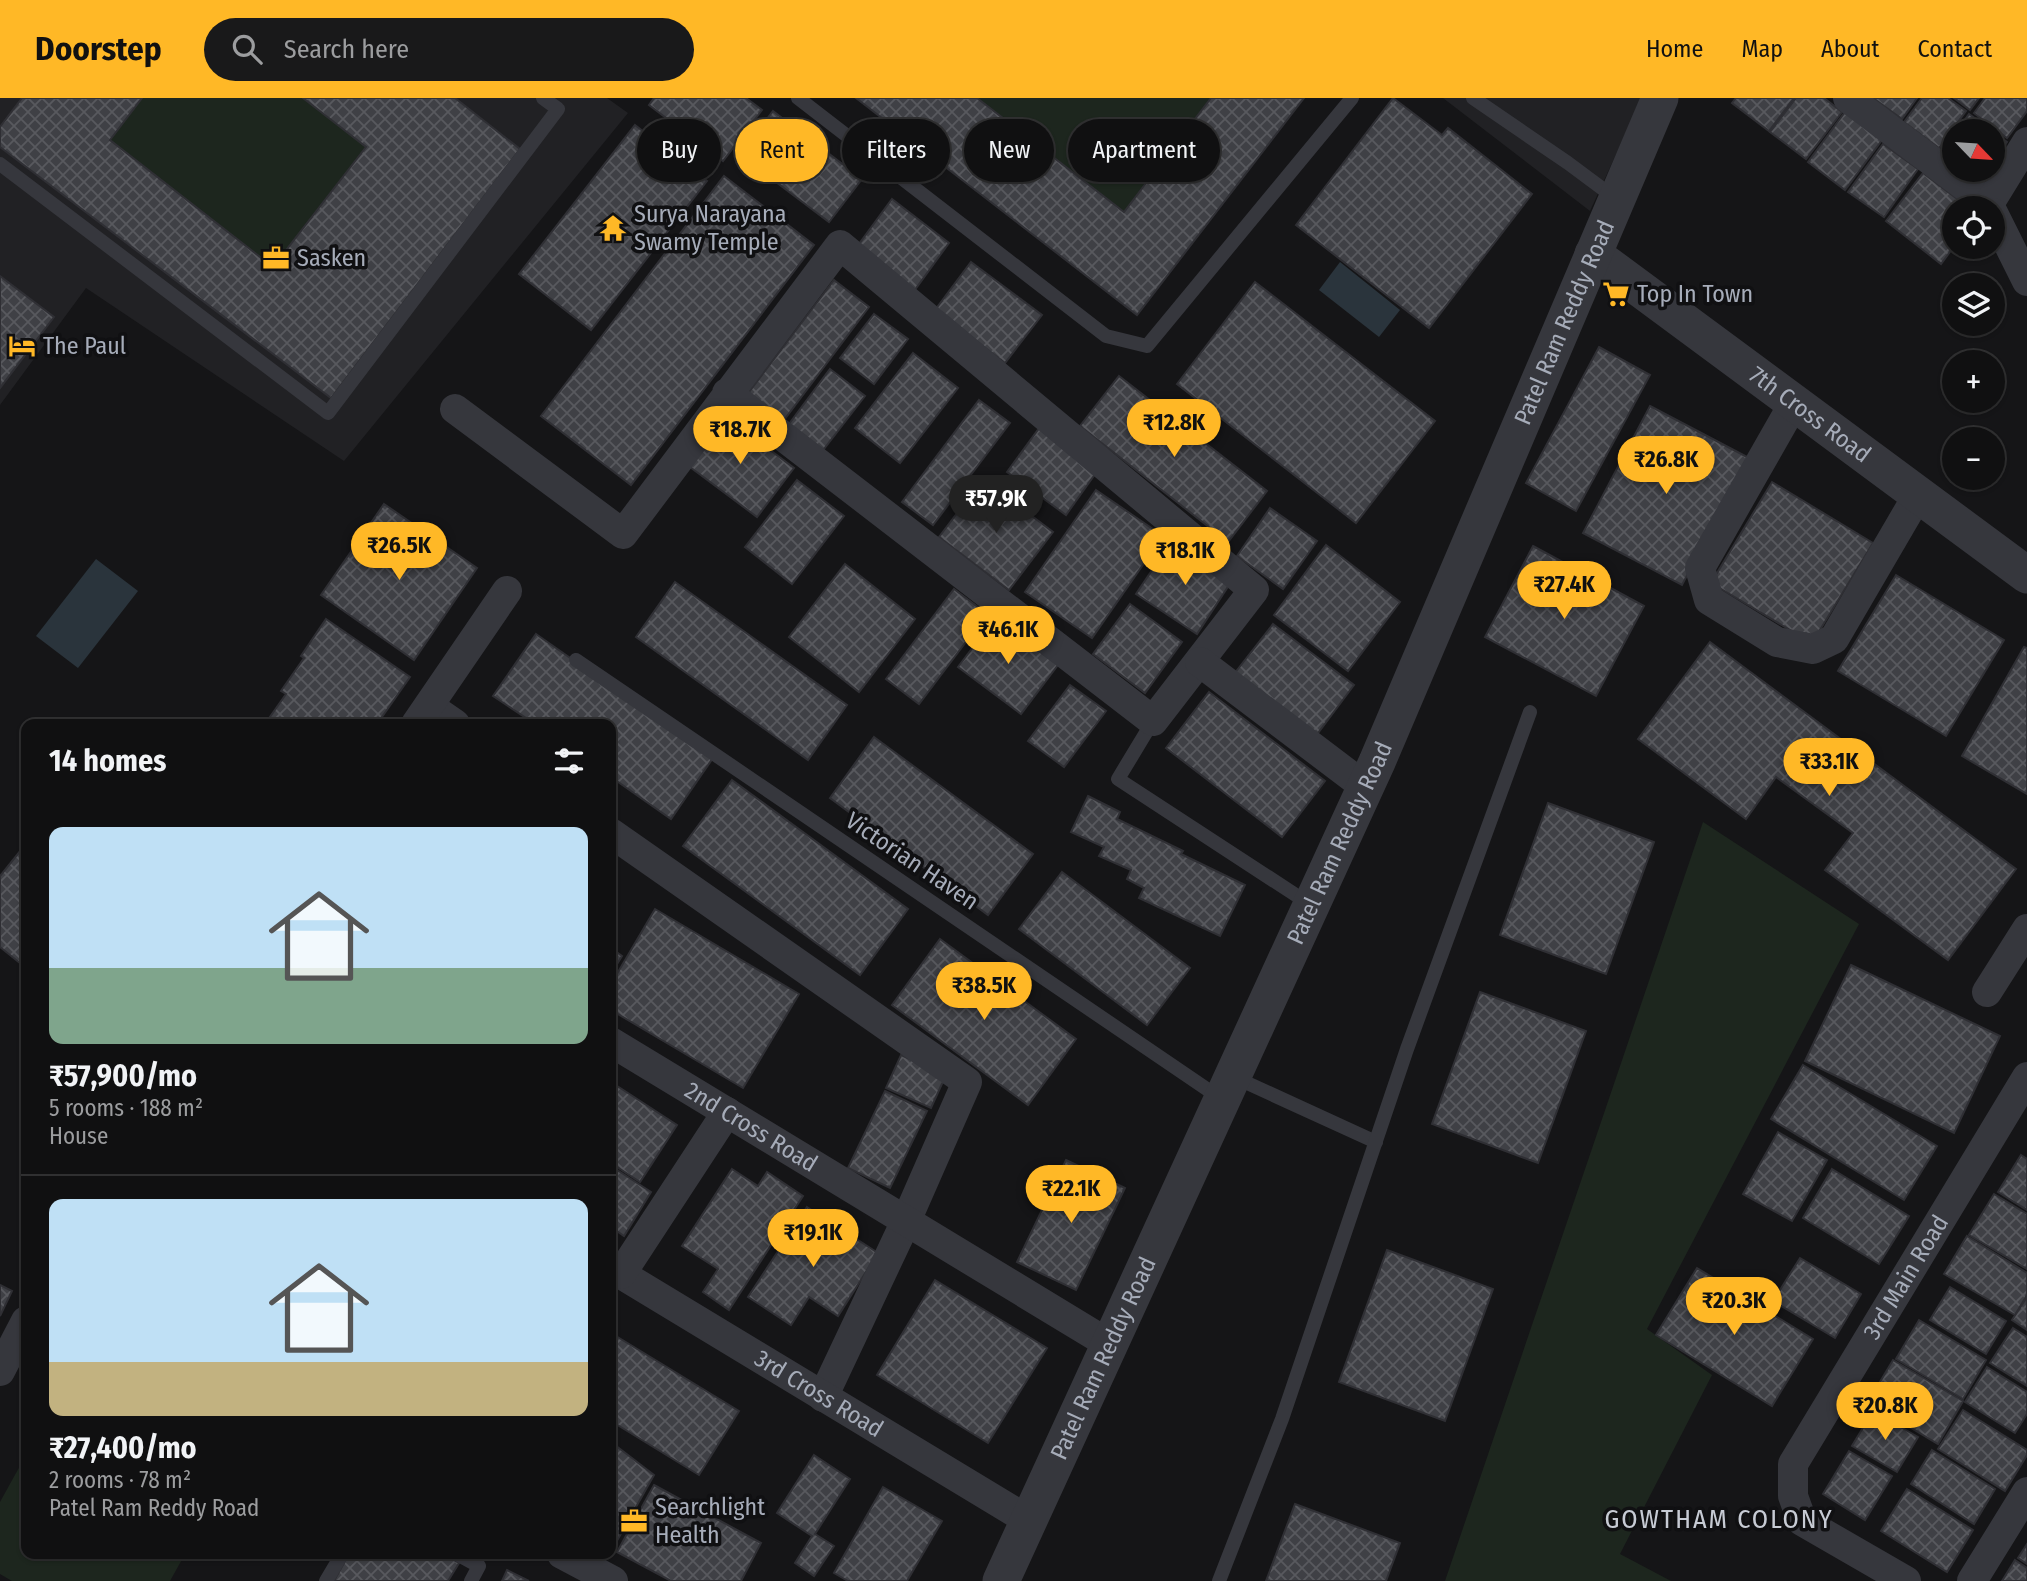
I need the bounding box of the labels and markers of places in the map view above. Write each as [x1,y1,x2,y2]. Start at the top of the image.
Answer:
place label: Surya Narayana Swamy Temple [634,200,787,256]
temple icon: Surya Narayana Swamy Temple [598,213,628,243]
office icon: Sasken [261,243,291,273]
place label: Sasken [297,244,366,272]
supermarket icon: Top In Town [1601,279,1631,309]
place label: Top In Town [1637,280,1753,308]
hotel icon: The Paul [7,331,37,361]
place label: The Paul [43,332,126,360]
pin: ₹12.8K [1117,400,1231,459]
pin: ₹18.7K [683,406,797,466]
pin: ₹26.8K [1609,436,1723,496]
pin: ₹57.9K [939,476,1053,535]
pin: ₹26.5K [342,522,456,582]
pin: ₹18.1K [1128,528,1242,587]
pin: ₹27.4K [1507,561,1621,621]
pin: ₹46.1K [951,606,1065,666]
pin: ₹33.1K [1772,738,1886,798]
pin: ₹38.5K [927,962,1041,1022]
pin: ₹22.1K [1014,1166,1128,1225]
pin: ₹19.1K [756,1210,870,1269]
pin: ₹20.3K [1677,1278,1791,1337]
pin: ₹20.8K [1828,1382,1942,1442]
place label: Searchlight Health [655,1493,765,1549]
office icon: Searchlight Health [619,1506,649,1536]

